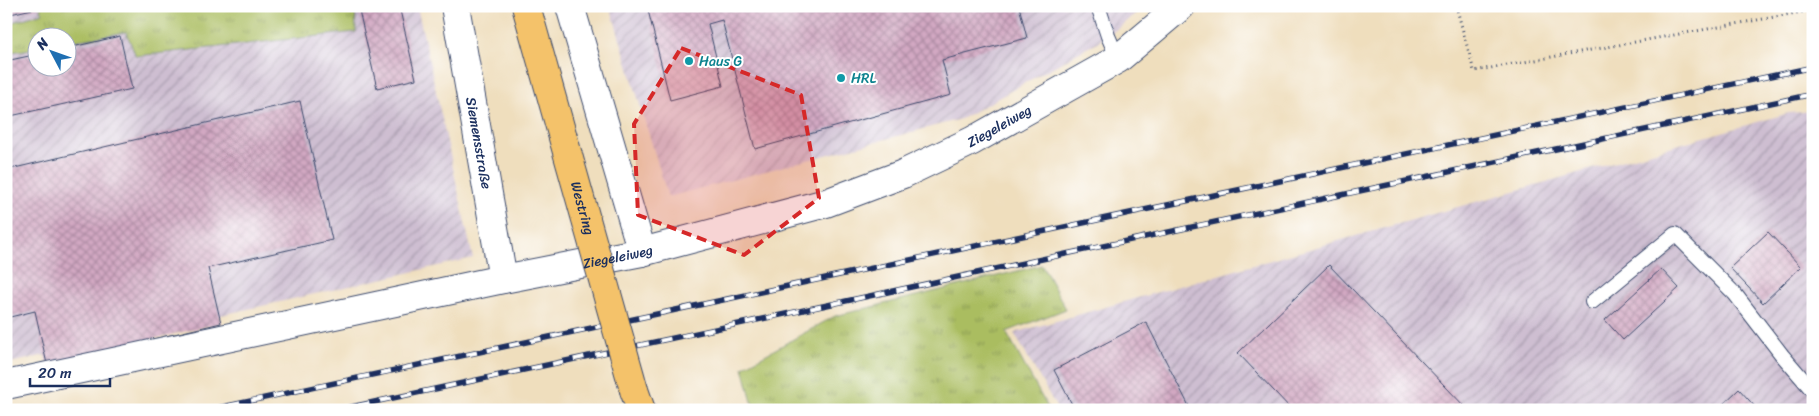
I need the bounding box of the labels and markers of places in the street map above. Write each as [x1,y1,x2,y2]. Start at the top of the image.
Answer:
place label: Haus G [699,49,743,74]
marker: Haus G [683,55,695,67]
place label: HRL [851,66,876,91]
marker: HRL [835,72,847,84]

